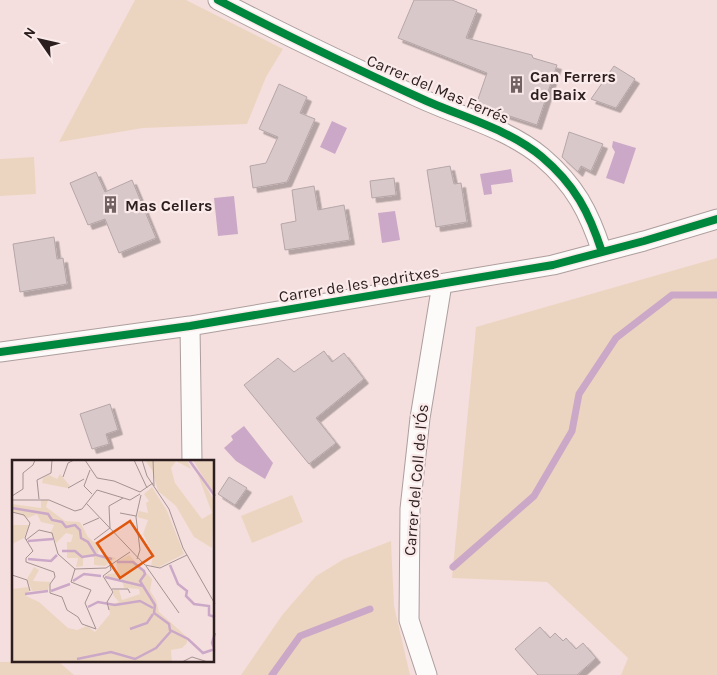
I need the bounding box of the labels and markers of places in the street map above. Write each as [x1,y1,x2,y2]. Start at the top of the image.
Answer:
place label: Can Ferrers de Baix [530,67,616,104]
building icon: Can Ferrers de Baix [506,75,526,95]
building icon: Mas Cellers [101,195,121,215]
place label: Mas Cellers [125,196,212,215]

